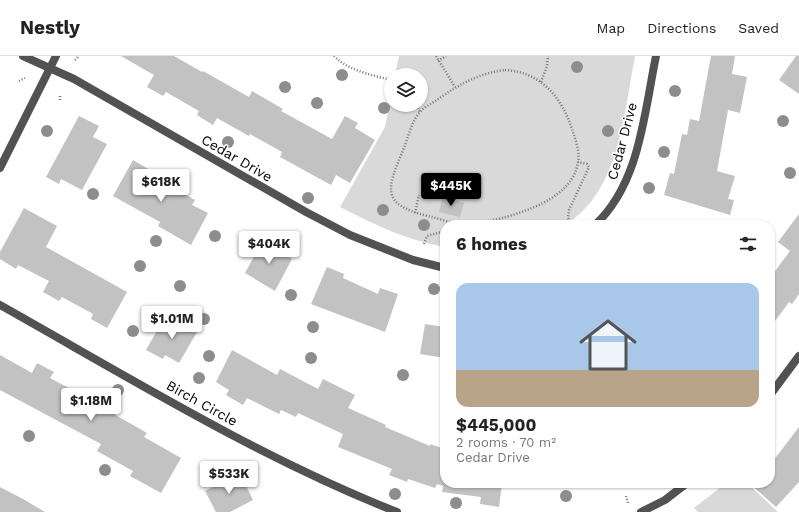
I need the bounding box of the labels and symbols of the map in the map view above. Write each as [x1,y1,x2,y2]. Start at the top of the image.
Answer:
street label: Cedar Drive [604,101,640,181]
street label: Cedar Drive [199,131,275,185]
pin: $618K [133,169,189,203]
pin: $445K [423,173,479,207]
pin: $404K [241,231,297,265]
pin: $1.01M [139,306,205,340]
street label: Birch Circle [164,377,240,429]
pin: $1.18M [58,388,124,422]
pin: $533K [201,461,257,495]

